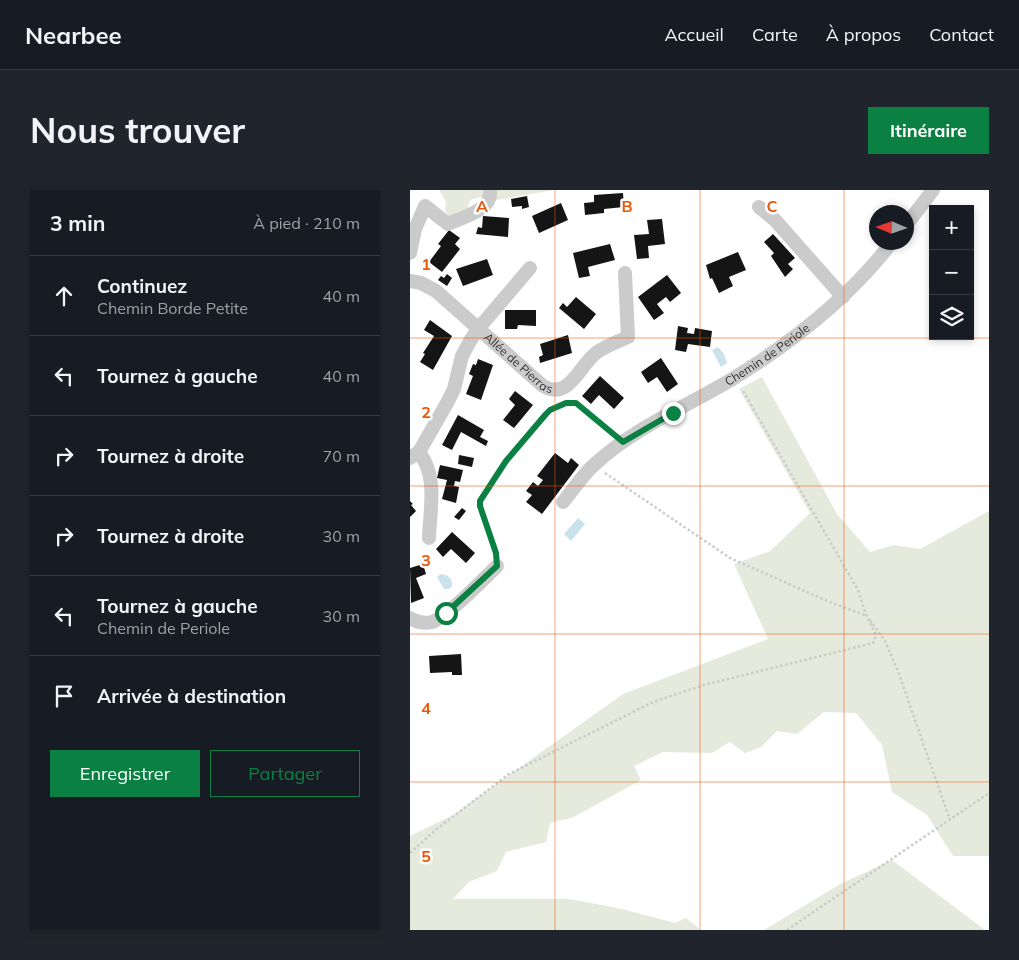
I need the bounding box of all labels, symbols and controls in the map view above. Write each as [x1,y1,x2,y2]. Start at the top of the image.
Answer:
text: Nearbee [25,20,122,50]
text: Accueil [664,23,724,46]
text: Carte [752,23,798,46]
text: À propos [826,23,901,46]
text: Contact [929,23,994,46]
button: Itinéraire [868,107,989,154]
text: Nous trouver [30,108,245,152]
text: A [476,196,488,216]
text: B [621,196,633,216]
text: C [767,196,778,216]
north arrow [869,205,914,250]
map controls [929,205,974,340]
button: + [929,205,974,250]
text: 3 min [50,210,105,236]
text: À pied · 210 m [253,213,360,233]
button: − [929,250,974,295]
text: 1 [421,254,431,274]
text: Continuez [97,274,187,298]
icon: ahead [50,282,78,310]
text: 40 m [323,286,360,306]
button: layers [929,295,974,340]
text: Chemin Borde Petite [97,298,248,318]
street label: Chemin de Periole [722,320,812,389]
street label: Allée de Pierras [481,329,555,396]
icon: left [50,362,78,390]
text: Tournez à gauche [97,364,258,388]
text: 40 m [323,366,360,386]
text: 2 [421,402,431,422]
route end [662,402,685,425]
icon: right [50,442,78,470]
text: Tournez à droite [97,444,244,468]
text: 70 m [323,446,360,466]
icon: right [50,522,78,550]
text: Tournez à droite [97,524,244,548]
text: 30 m [323,526,360,546]
text: 3 [421,550,431,570]
text: Tournez à gauche [97,594,258,618]
icon: left [50,602,78,630]
route start [435,602,458,625]
text: 30 m [323,606,360,626]
text: Chemin de Periole [97,618,230,638]
icon: arrive [50,682,78,710]
text: Arrivée à destination [97,684,286,708]
text: 4 [421,698,431,718]
button: Enregistrer [50,750,200,797]
button: Partager [210,750,360,797]
text: 5 [421,846,431,866]

